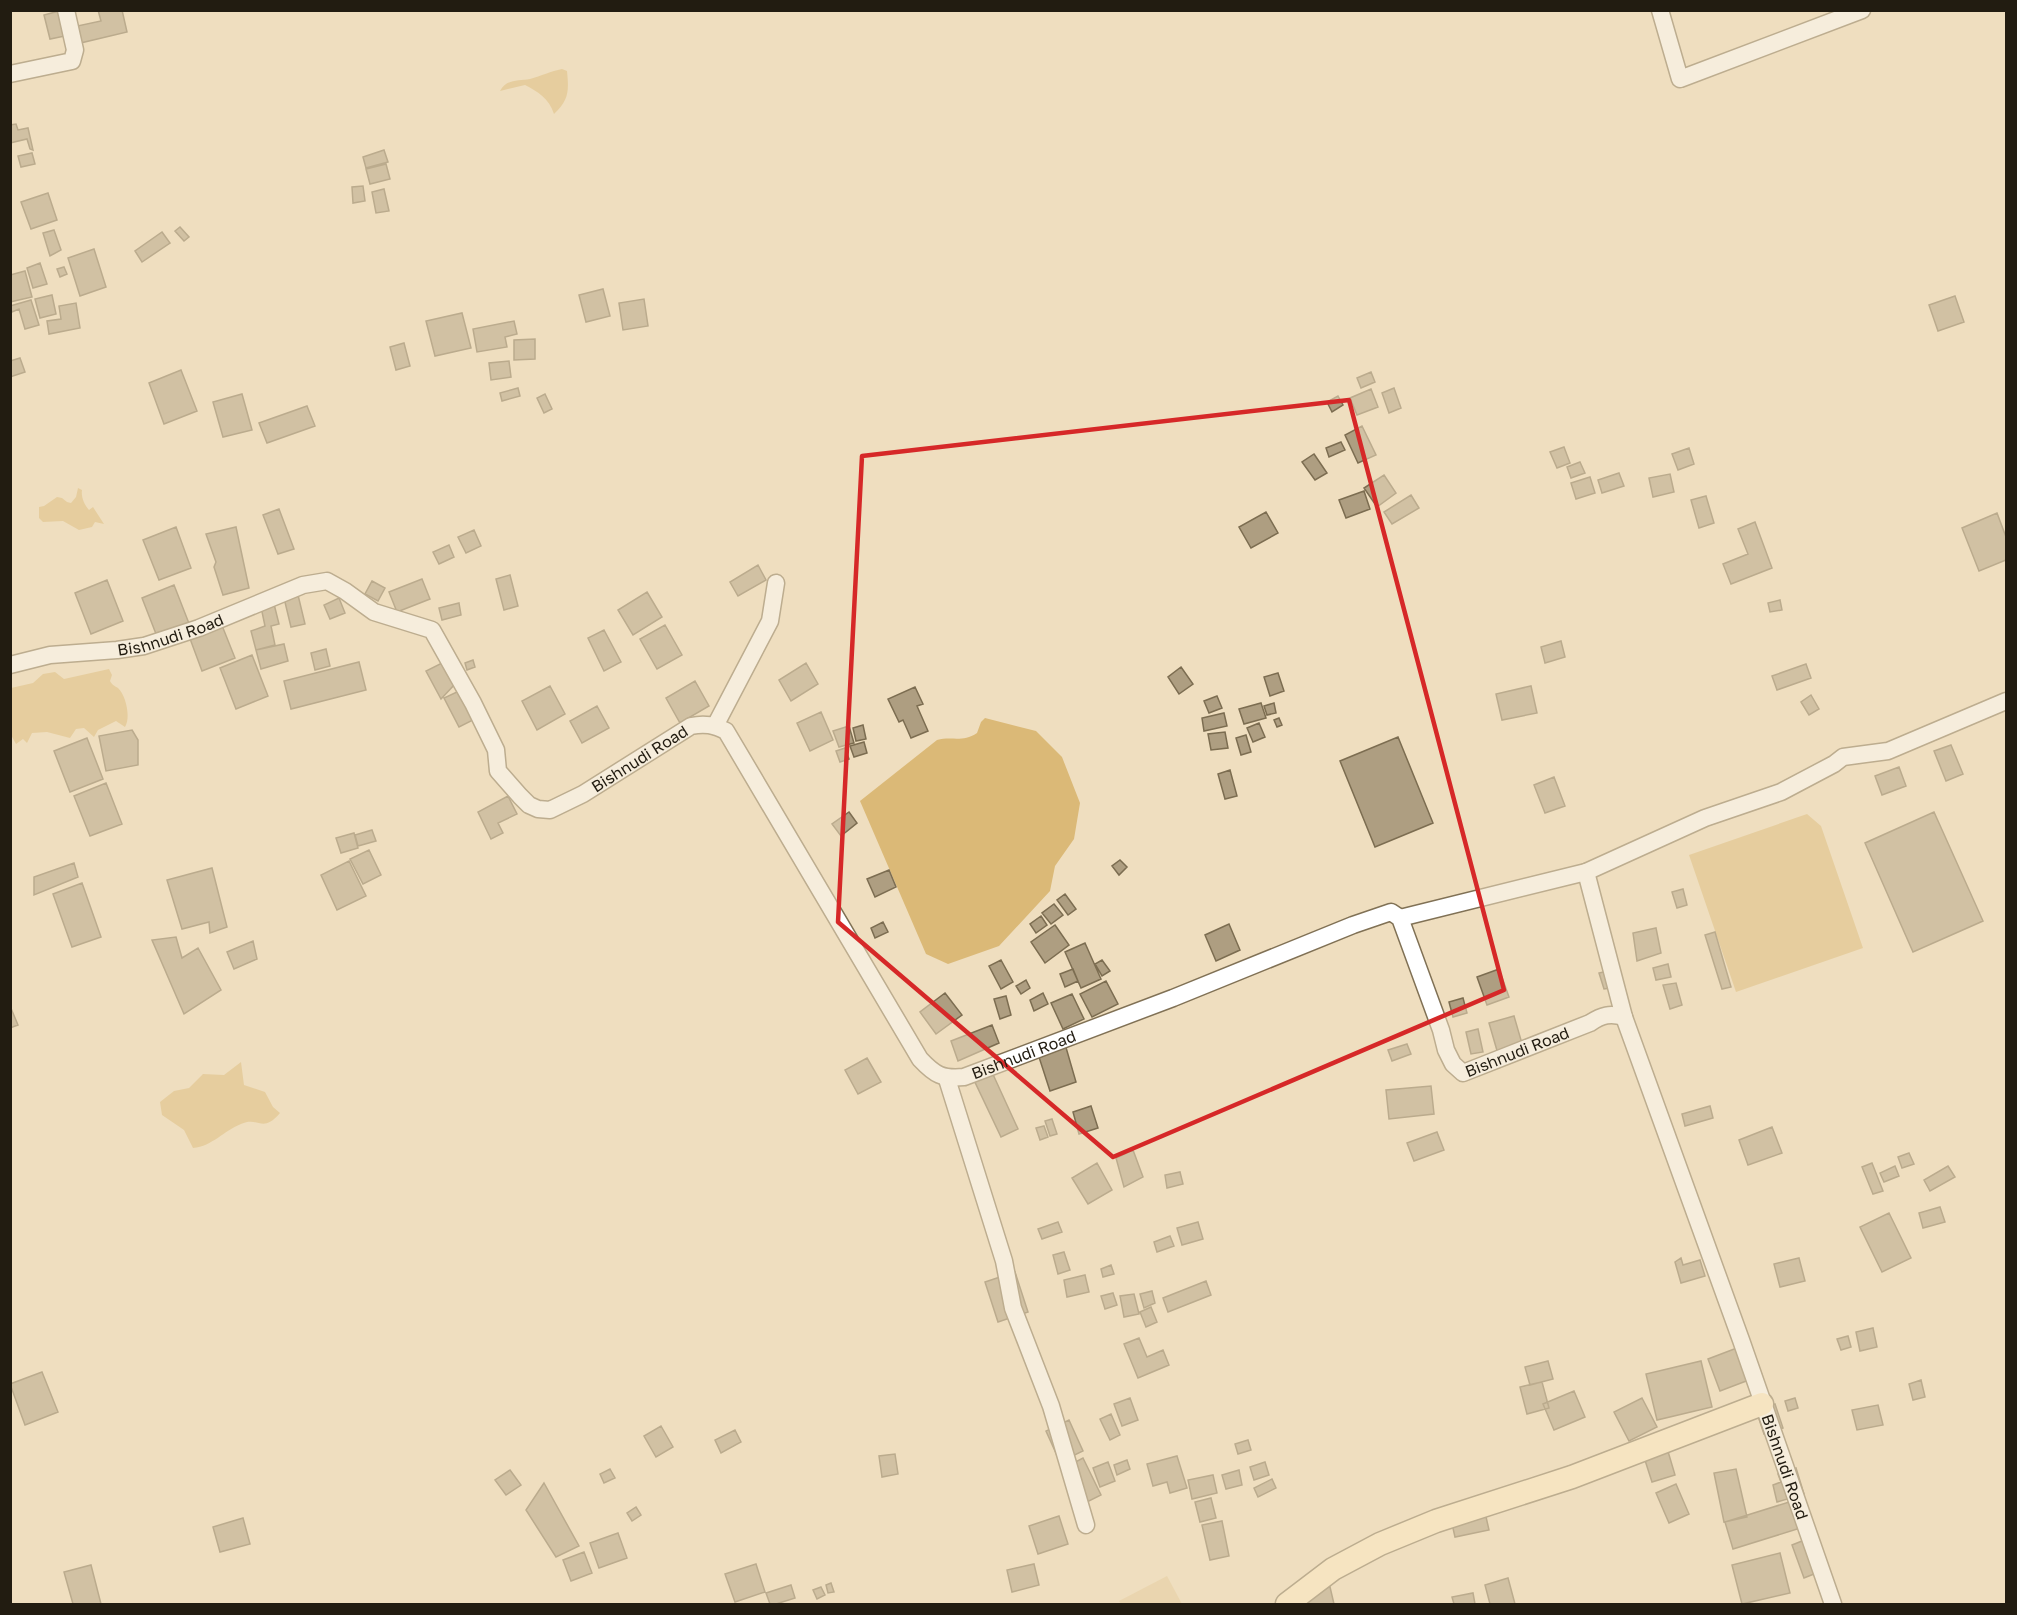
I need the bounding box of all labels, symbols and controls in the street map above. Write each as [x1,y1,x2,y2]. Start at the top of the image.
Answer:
street label: Bishnudi Road [116,609,226,660]
street label: Bishnudi Road [587,721,691,796]
street label: Bishnudi Road [1462,1022,1572,1081]
street label: Bishnudi Road [968,1026,1079,1083]
street label: Bishnudi Road [1758,1411,1813,1522]

